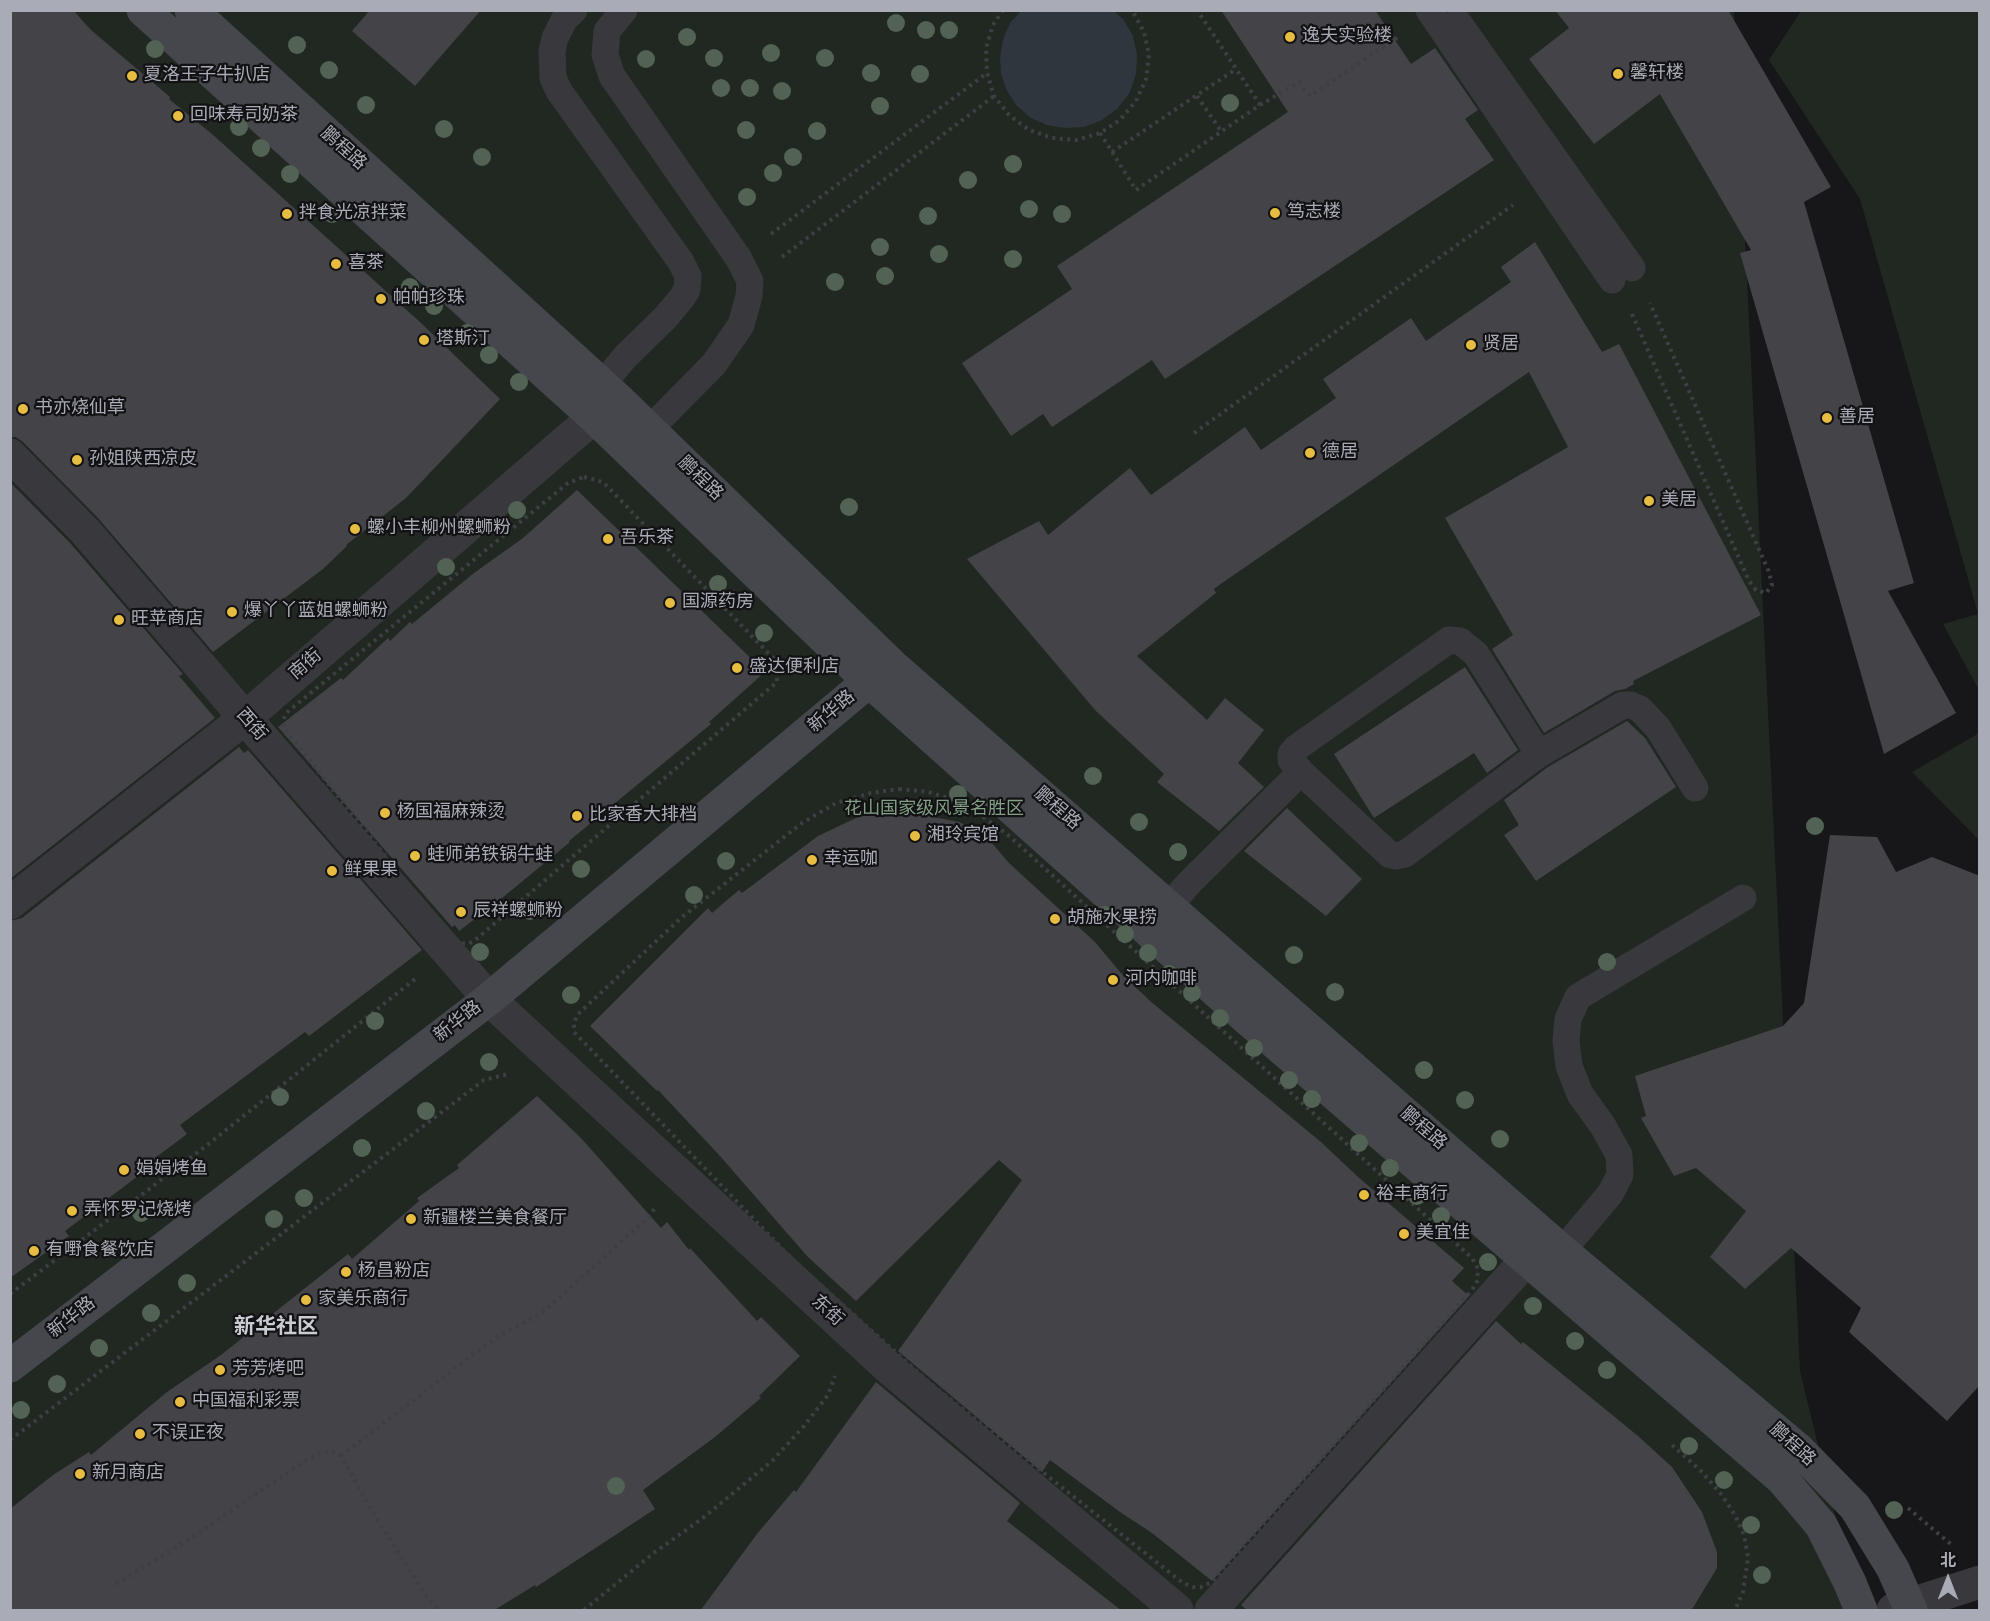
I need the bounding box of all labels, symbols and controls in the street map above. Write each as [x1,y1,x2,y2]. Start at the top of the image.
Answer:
place label: 逸夫实验楼 [1302,26,1392,48]
marker: 逸夫实验楼 [1283,30,1297,44]
place label: 馨轩楼 [1630,63,1684,85]
place label: 夏洛王子牛扒店 [144,65,270,87]
marker: 馨轩楼 [1611,67,1625,81]
marker: 夏洛王子牛扒店 [125,69,139,83]
place label: 回味寿司奶茶 [190,105,298,127]
marker: 回味寿司奶茶 [171,109,185,123]
street label: 鹏程路 [316,123,370,175]
place label: 笃志楼 [1287,202,1341,224]
place label: 拌食光凉拌菜 [299,203,407,225]
marker: 笃志楼 [1268,206,1282,220]
marker: 拌食光凉拌菜 [280,207,294,221]
place label: 喜茶 [348,253,384,275]
marker: 喜茶 [329,257,343,271]
place label: 帕帕珍珠 [393,288,465,310]
marker: 帕帕珍珠 [374,292,388,306]
place label: 塔斯汀 [436,329,490,351]
marker: 塔斯汀 [417,333,431,347]
place label: 贤居 [1483,334,1519,356]
marker: 贤居 [1464,338,1478,352]
place label: 书亦烧仙草 [35,398,125,420]
marker: 书亦烧仙草 [16,402,30,416]
place label: 善居 [1839,407,1875,429]
marker: 善居 [1820,411,1834,425]
place label: 德居 [1322,442,1358,464]
marker: 德居 [1303,446,1317,460]
place label: 孙姐陕西凉皮 [89,449,197,471]
street label: 鹏程路 [673,452,727,506]
marker: 孙姐陕西凉皮 [70,453,84,467]
place label: 美居 [1661,490,1697,512]
marker: 美居 [1642,494,1656,508]
place label: 螺小丰柳州螺蛳粉 [367,518,511,540]
marker: 螺小丰柳州螺蛳粉 [348,522,362,536]
place label: 吾乐茶 [620,528,674,550]
marker: 吾乐茶 [601,532,615,546]
place label: 国源药房 [682,592,754,614]
marker: 国源药房 [663,596,677,610]
place label: 爆丫丫蓝姐螺蛳粉 [244,601,388,623]
marker: 爆丫丫蓝姐螺蛳粉 [225,605,239,619]
place label: 旺苹商店 [131,609,203,631]
marker: 旺苹商店 [112,613,126,627]
street label: 南街 [285,645,327,685]
place label: 盛达便利店 [749,657,839,679]
marker: 盛达便利店 [730,661,744,675]
street label: 新华路 [804,686,860,738]
street label: 西街 [231,704,271,746]
street label: 鹏程路 [1030,783,1084,835]
park label: 花山国家级风景名胜区 [844,799,1024,821]
place label: 杨国福麻辣烫 [397,802,505,824]
place label: 比家香大排档 [589,805,697,827]
marker: 杨国福麻辣烫 [378,806,392,820]
marker: 比家香大排档 [570,809,584,823]
place label: 湘玲宾馆 [927,825,999,847]
marker: 湘玲宾馆 [908,829,922,843]
place label: 蛙师弟铁锅牛蛙 [427,845,553,867]
marker: 蛙师弟铁锅牛蛙 [408,849,422,863]
place label: 幸运咖 [824,849,878,871]
marker: 幸运咖 [805,853,819,867]
place label: 鲜果果 [344,860,398,882]
marker: 鲜果果 [325,864,339,878]
place label: 辰祥螺蛳粉 [473,901,563,923]
marker: 辰祥螺蛳粉 [454,905,468,919]
place label: 胡施水果捞 [1067,908,1157,930]
marker: 胡施水果捞 [1048,912,1062,926]
place label: 河内咖啡 [1125,969,1197,991]
marker: 河内咖啡 [1106,973,1120,987]
street label: 新华路 [430,997,486,1047]
street label: 鹏程路 [1396,1103,1450,1155]
place label: 娟娟烤鱼 [136,1159,208,1181]
marker: 娟娟烤鱼 [117,1163,131,1177]
place label: 裕丰商行 [1376,1184,1448,1206]
marker: 裕丰商行 [1357,1188,1371,1202]
place label: 弄怀罗记烧烤 [84,1200,192,1222]
marker: 弄怀罗记烧烤 [65,1204,79,1218]
place label: 新疆楼兰美食餐厅 [423,1208,567,1230]
marker: 新疆楼兰美食餐厅 [404,1212,418,1226]
place label: 美宜佳 [1416,1223,1470,1245]
marker: 美宜佳 [1397,1227,1411,1241]
place label: 有嘢食餐饮店 [46,1240,154,1262]
marker: 有嘢食餐饮店 [27,1244,41,1258]
place label: 杨昌粉店 [358,1261,430,1283]
marker: 杨昌粉店 [339,1265,353,1279]
place label: 家美乐商行 [318,1289,408,1311]
street label: 东街 [806,1291,848,1331]
street label: 新华路 [44,1293,100,1343]
marker: 家美乐商行 [299,1293,313,1307]
district label: 新华社区 [234,1315,318,1341]
place label: 芳芳烤吧 [232,1359,304,1381]
marker: 芳芳烤吧 [213,1363,227,1377]
place label: 中国福利彩票 [192,1391,300,1413]
marker: 中国福利彩票 [173,1395,187,1409]
street label: 鹏程路 [1765,1419,1819,1471]
place label: 不误正夜 [152,1423,224,1445]
marker: 不误正夜 [133,1427,147,1441]
place label: 新月商店 [92,1463,164,1485]
marker: 新月商店 [73,1467,87,1481]
north arrow [1918,1549,1978,1609]
text: 北 [1940,1549,1956,1572]

